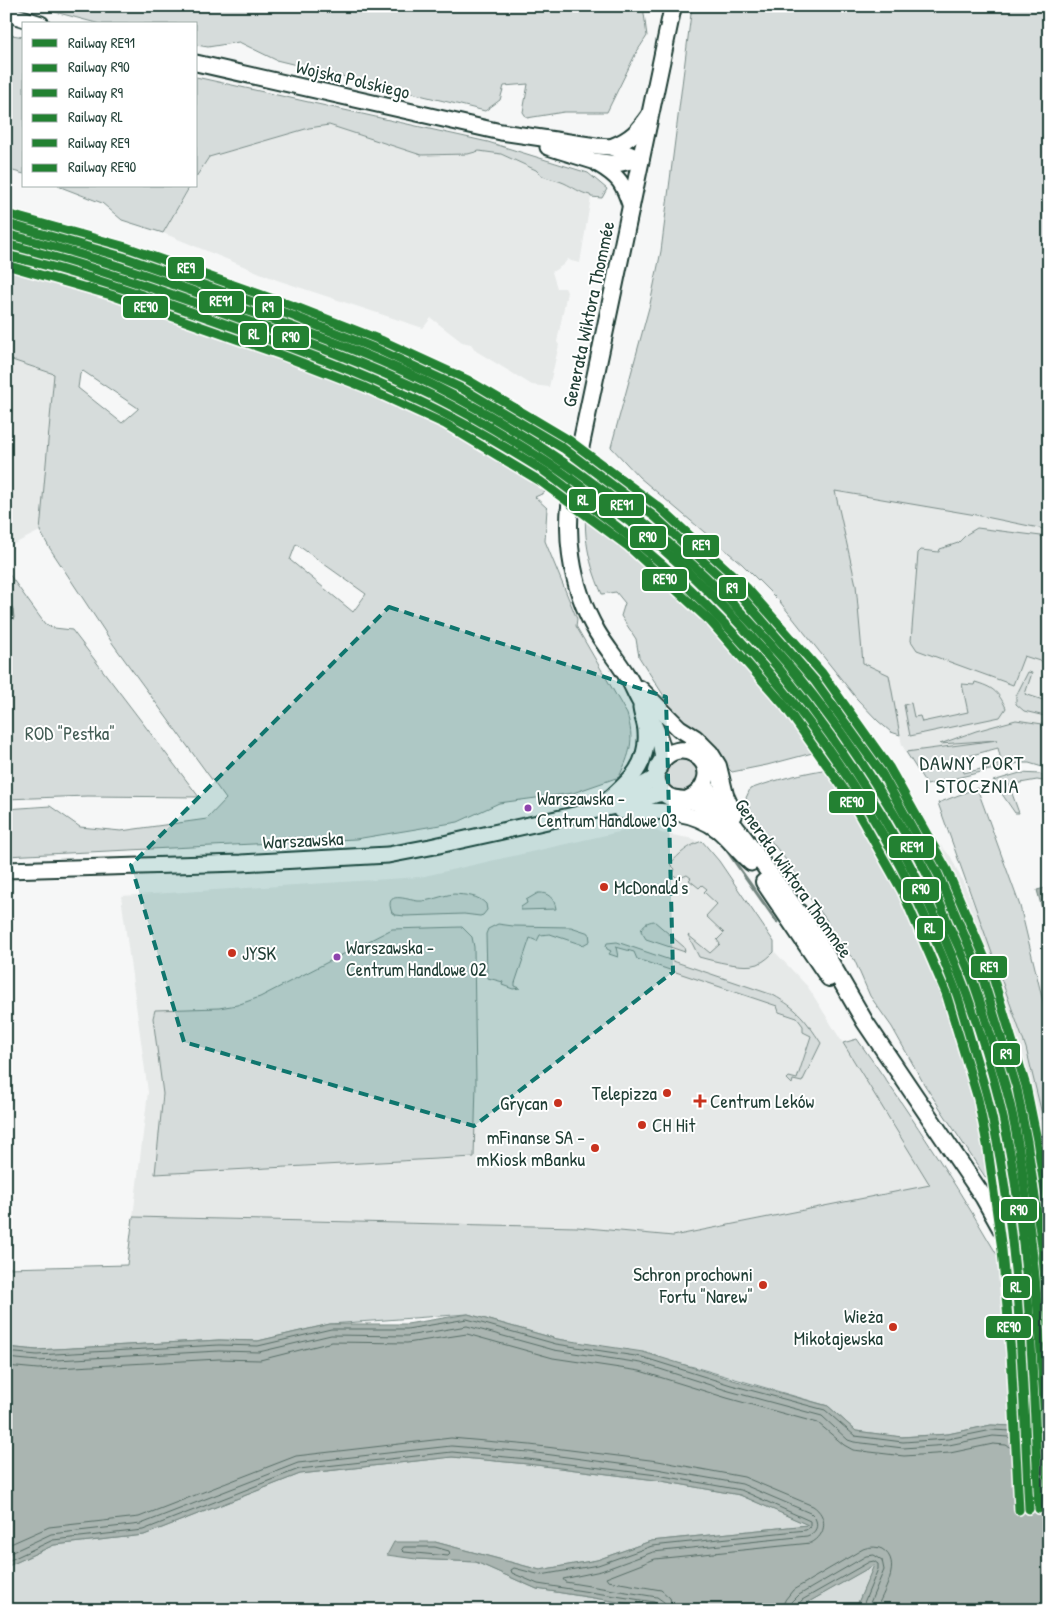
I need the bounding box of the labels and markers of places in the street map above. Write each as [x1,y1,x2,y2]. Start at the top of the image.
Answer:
place label: Warszawska - Centrum Handlowe 03 [537,786,677,833]
marker: Warszawska - Centrum Handlowe 03 [523,803,533,813]
place label: McDonald's [614,874,688,900]
marker: McDonald's [598,881,610,893]
place label: Warszawska - Centrum Handlowe 02 [346,935,487,982]
place label: JYSK [242,940,276,966]
marker: JYSK [226,947,238,959]
marker: Warszawska - Centrum Handlowe 02 [332,952,342,962]
place label: Telepizza [592,1080,658,1106]
marker: Telepizza [661,1087,673,1099]
place label: Centrum Leków [710,1088,814,1114]
place label: Grycan [500,1090,548,1116]
marker: Centrum Leków [694,1095,706,1107]
marker: Grycan [552,1097,564,1109]
place label: CH Hit [652,1112,696,1138]
marker: CH Hit [636,1119,648,1131]
place label: mFinanse SA - mKiosk mBanku [477,1124,585,1172]
marker: mFinanse SA - mKiosk mBanku [589,1142,601,1154]
place label: Schron prochowni Fortu "Narew" [633,1261,753,1309]
marker: Schron prochowni Fortu "Narew" [757,1279,769,1291]
place label: Wieża Mikołajewska [794,1303,884,1351]
marker: Wieża Mikołajewska [887,1321,899,1333]

